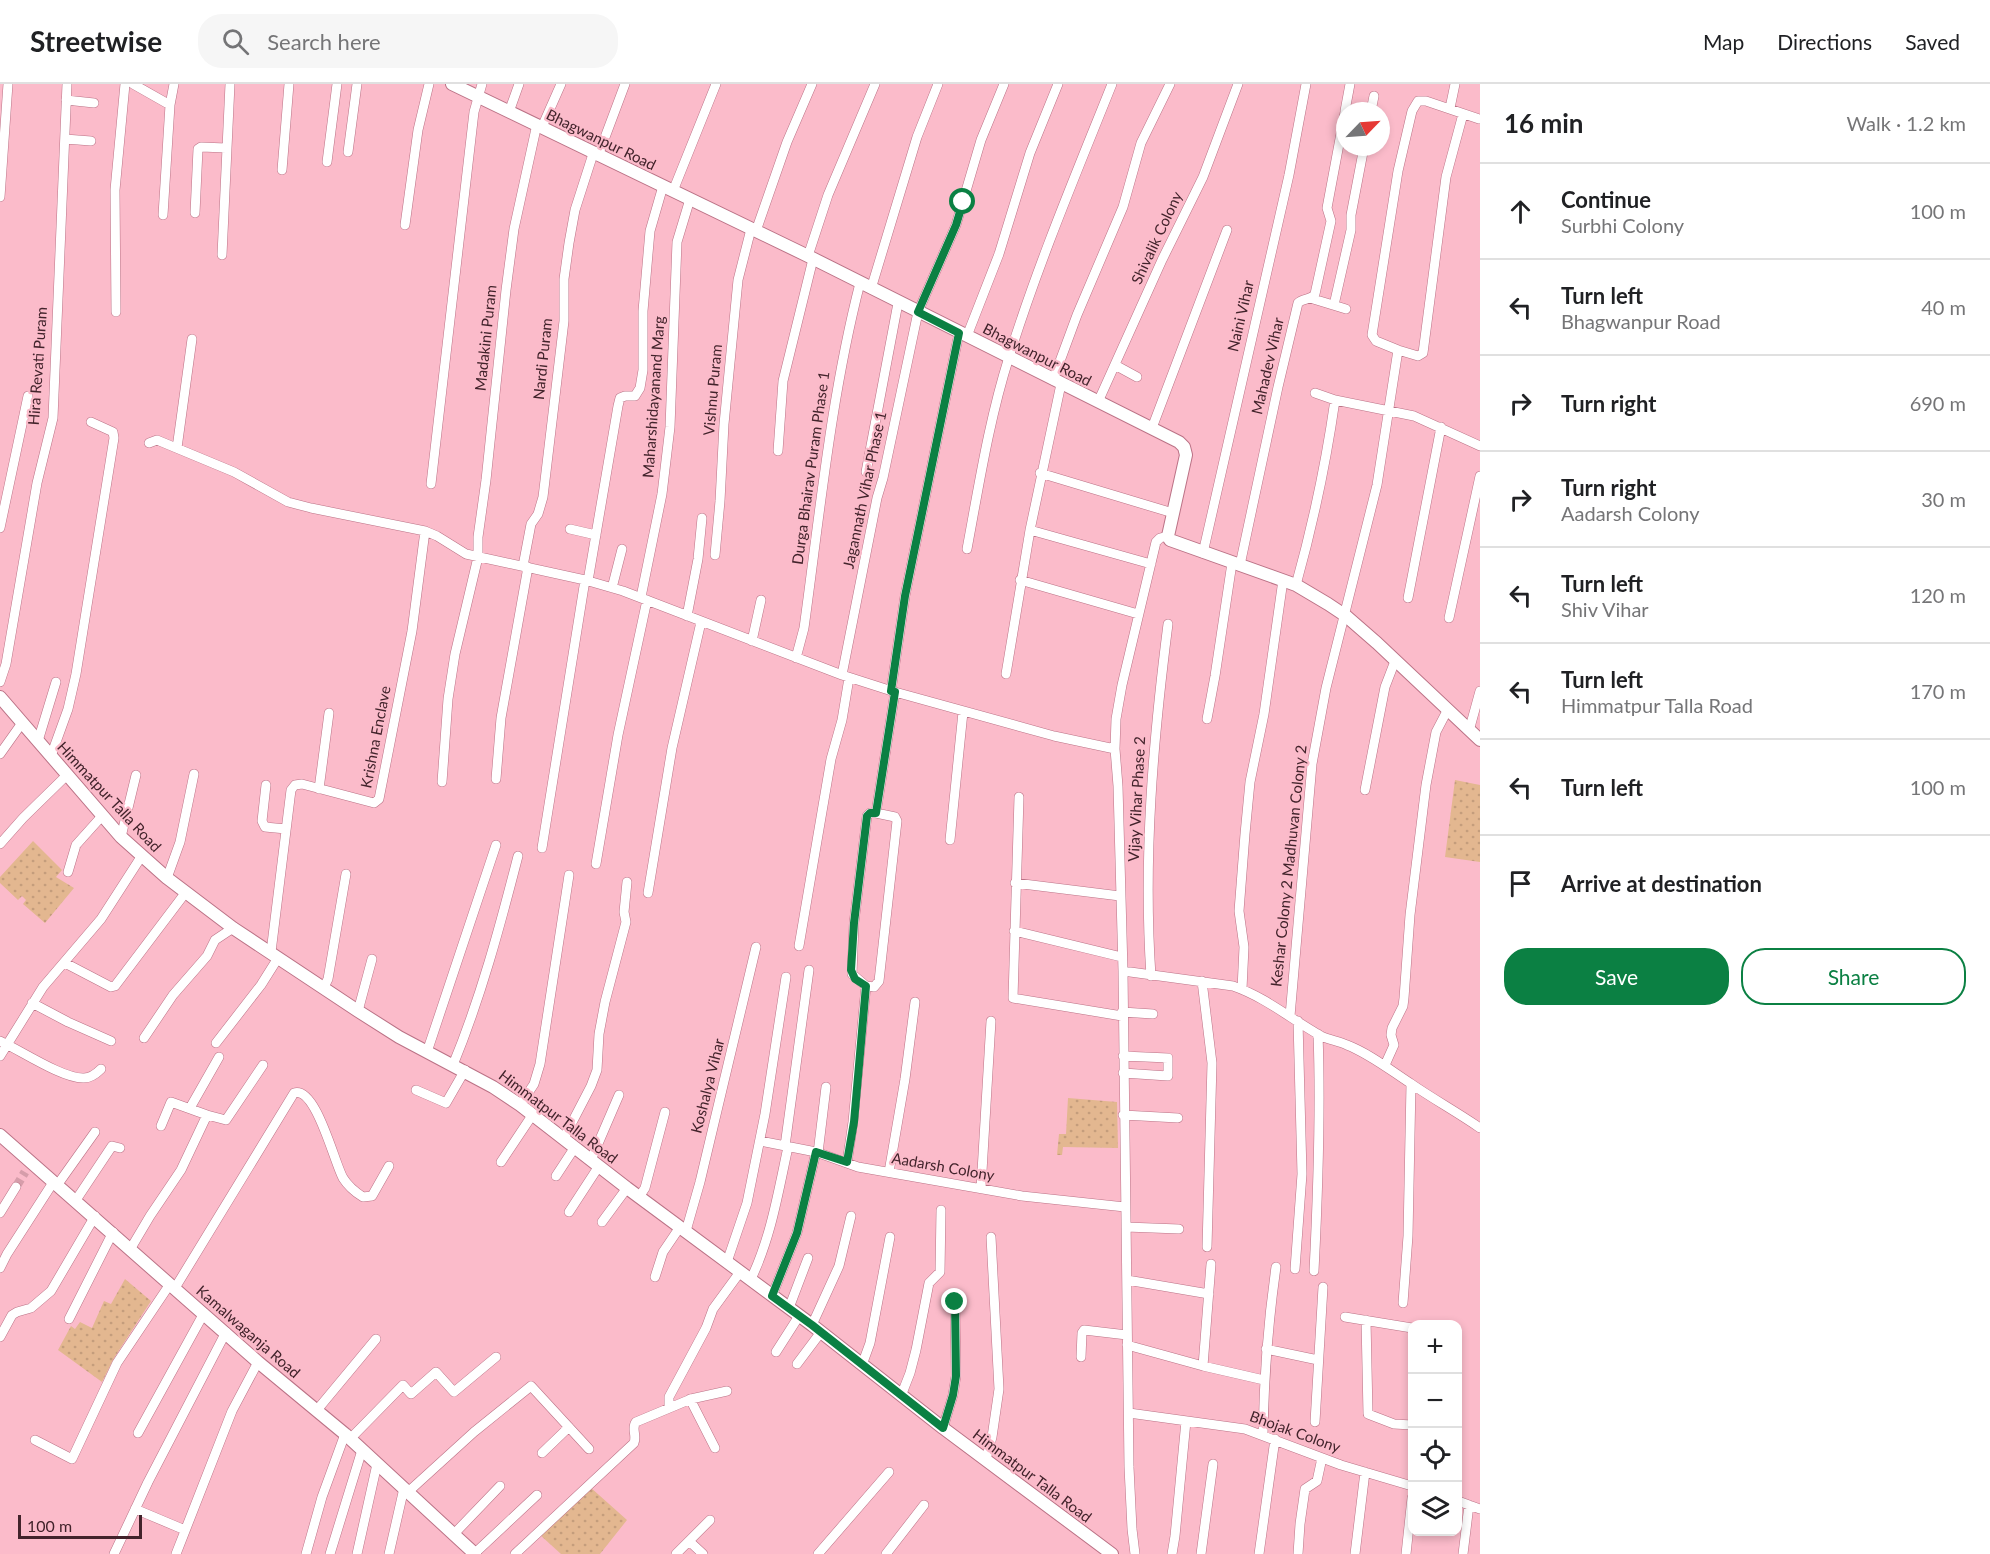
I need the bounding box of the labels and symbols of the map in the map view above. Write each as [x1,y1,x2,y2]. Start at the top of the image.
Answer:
north arrow [1336,102,1390,156]
street label: Bhagwanpur Road [544,105,659,173]
route start [949,188,975,214]
street label: Shivalik Colony [1127,188,1185,287]
street label: Naini Vihar [1223,278,1257,353]
street label: Madakini Puram [470,284,500,392]
street label: Hira Revati Puram [24,306,50,426]
street label: Maharshidayanand Marg [638,315,668,478]
street label: Mahadev Vihar [1247,315,1287,416]
street label: Nardi Puram [529,317,555,401]
street label: Bhagwanpur Road [980,319,1095,389]
street label: Vishnu Puram [699,343,725,436]
street label: Durga Bhairav Puram Phase 1 [788,370,832,566]
street label: Jagannath Vihar Phase 1 [839,410,889,570]
street label: Krishna Enclave [356,684,394,789]
street label: Vijay Vihar Phase 2 [1124,736,1148,862]
street label: Himmatpur Talla Road [54,738,165,855]
street label: Keshar Colony 2 Madhuvan Colony 2 [1266,744,1310,988]
street label: Koshalya Vihar [687,1036,728,1135]
street label: Himmatpur Talla Road [496,1066,621,1167]
street label: Aadarsh Colony [890,1148,996,1184]
street label: Kamalwaganja Road [193,1281,304,1381]
route end [941,1288,967,1314]
street label: Bhojak Colony [1247,1406,1343,1456]
street label: Himmatpur Talla Road [970,1425,1095,1526]
scale bar [18,1512,142,1540]

